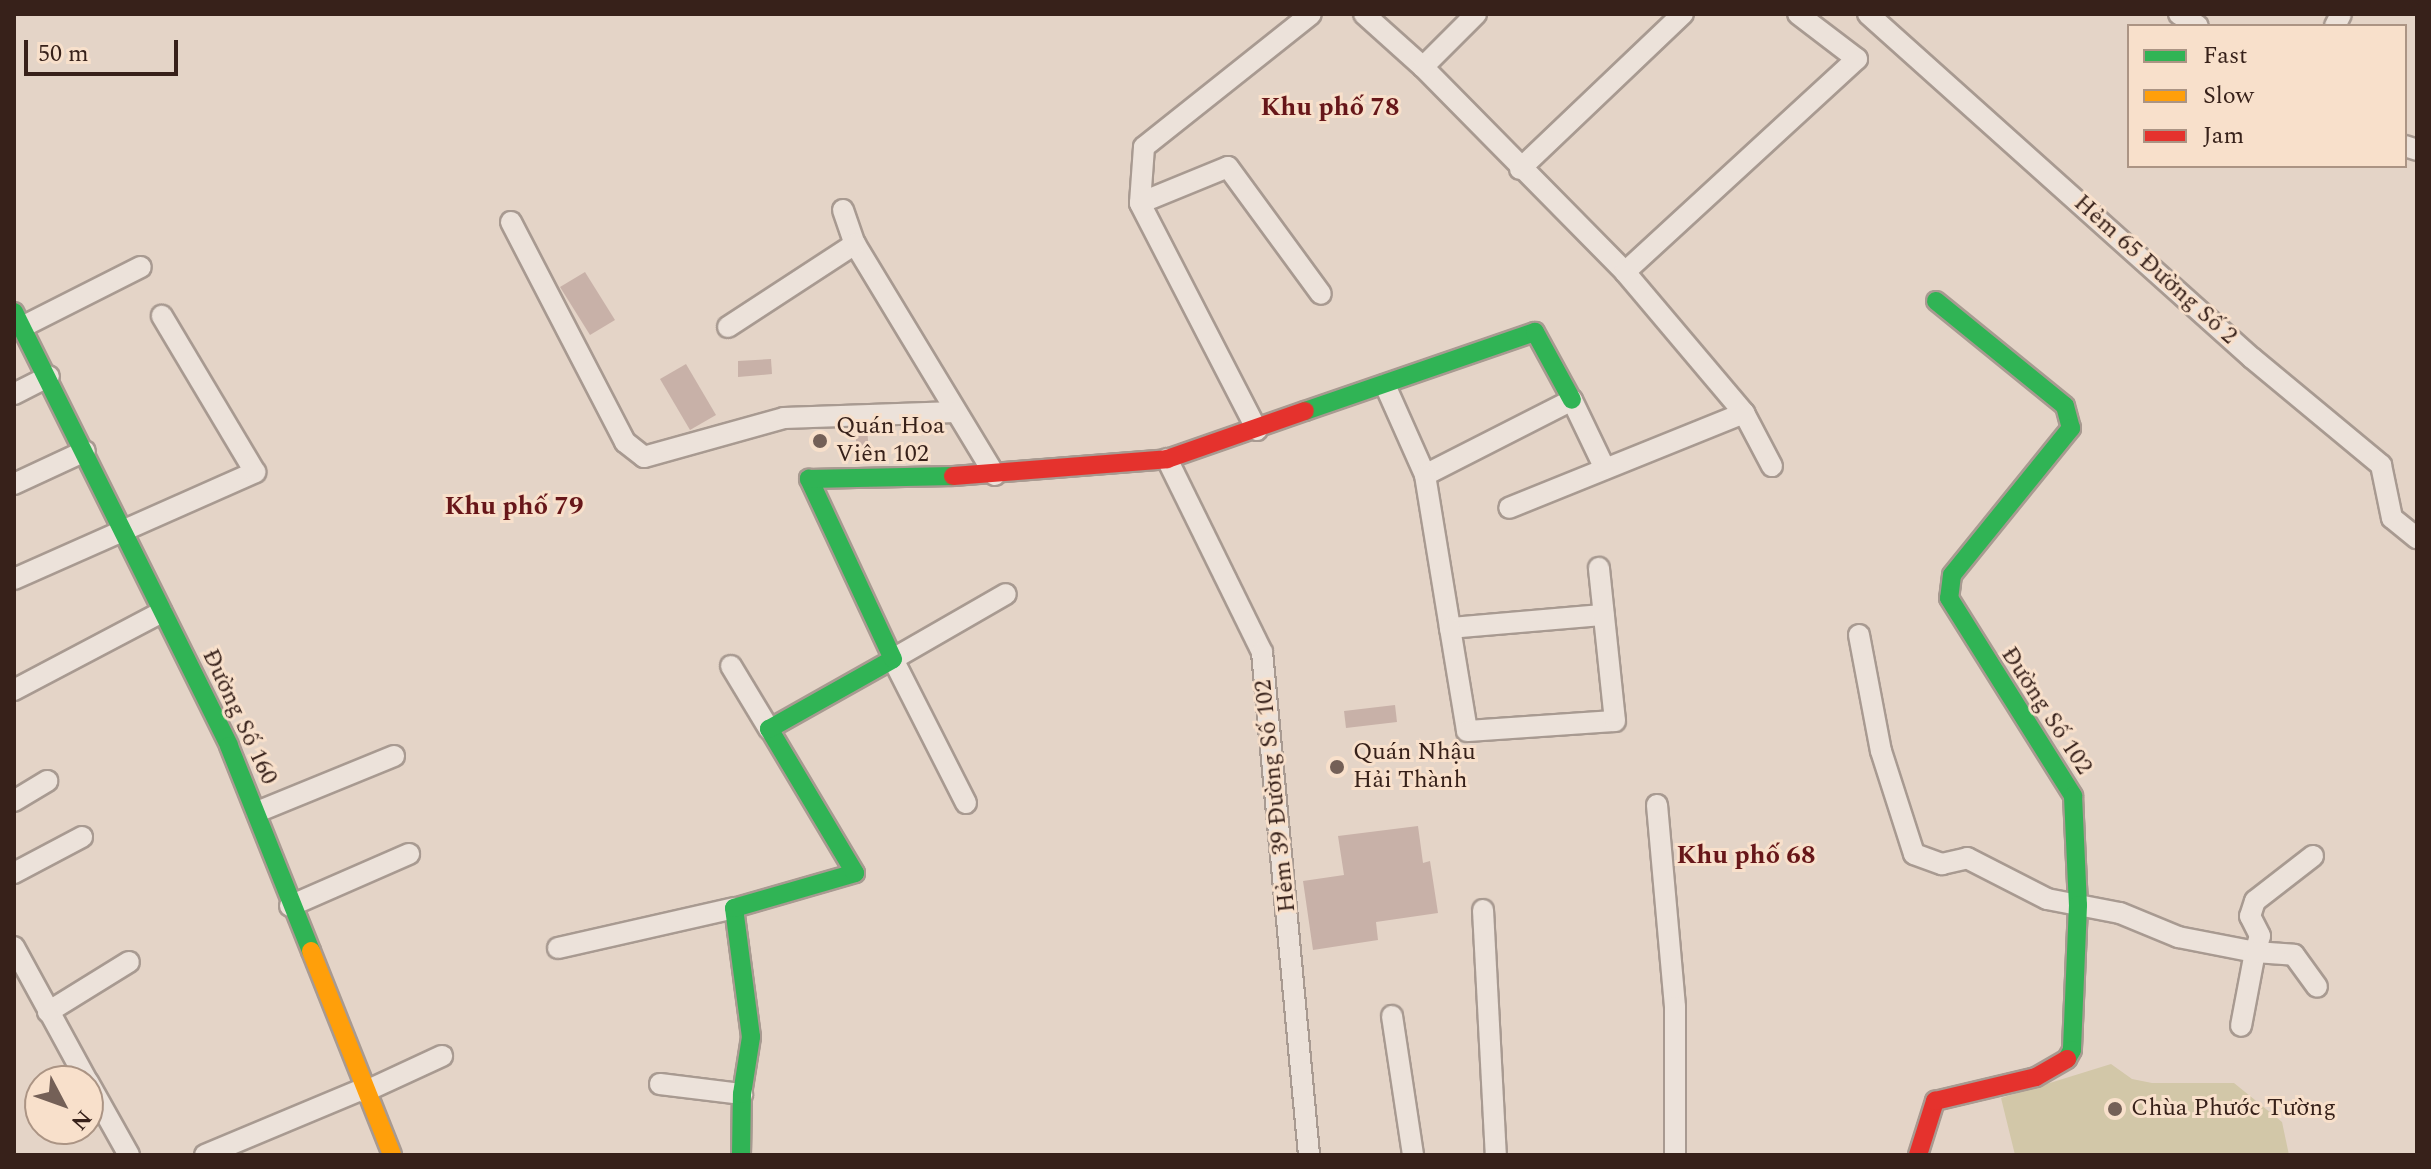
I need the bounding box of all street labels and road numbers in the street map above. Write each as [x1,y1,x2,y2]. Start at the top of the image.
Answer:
street label: Hẻm 65 Đường Số 2 [2067,189,2243,351]
street label: Đường Số 102 [1994,642,2098,780]
street label: Đường Số 160 [195,645,283,789]
street label: Hẻm 39 Đường Số 102 [1249,678,1303,914]

